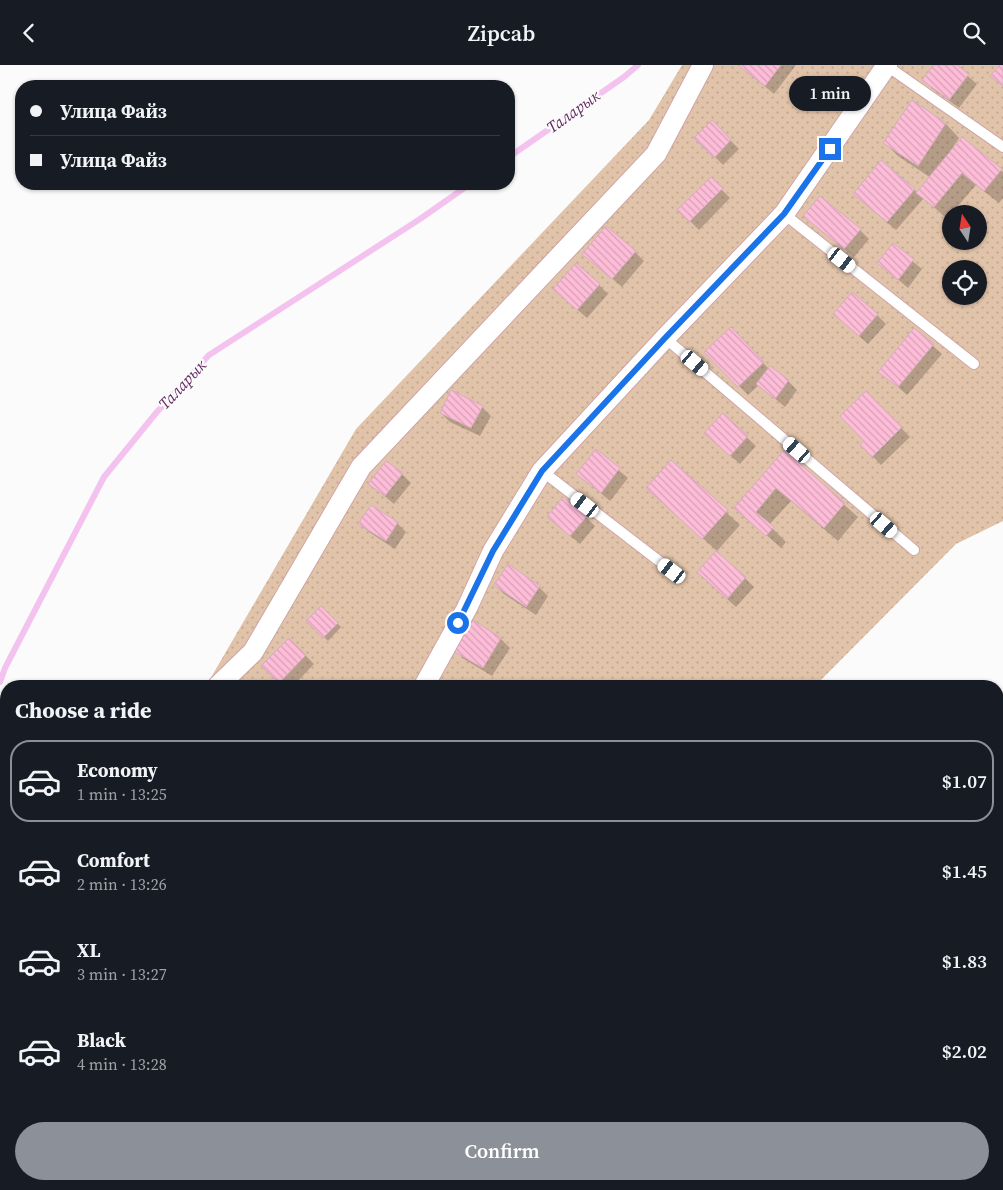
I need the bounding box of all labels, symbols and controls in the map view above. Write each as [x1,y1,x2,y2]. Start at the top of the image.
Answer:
text: Zipcab [468,18,535,48]
icon: back [15,19,43,47]
icon: search [960,19,988,47]
callout: 1 min [789,77,871,111]
text: 1 min [809,82,851,104]
water label: Таларык [542,84,604,138]
text: Улица Файз [60,98,167,124]
route end [819,138,841,160]
text: Улица Файз [60,147,167,173]
north arrow [942,205,988,250]
map controls [942,205,987,305]
car [825,245,858,275]
button: locate [942,260,987,305]
car [678,348,711,378]
water label: Таларык [153,354,211,414]
car [780,434,813,466]
car [568,490,601,520]
car [867,509,900,541]
car [655,556,688,586]
route start [447,612,469,634]
text: Choose a ride [15,695,152,725]
text: Economy [77,757,158,783]
icon: car [17,759,62,804]
text: $1.07 [942,768,987,794]
text: 1 min · 13:25 [77,783,167,805]
text: Comfort [77,847,150,873]
icon: car [17,849,62,894]
text: $1.45 [942,858,987,884]
text: 2 min · 13:26 [77,873,167,895]
text: XL [77,937,100,963]
icon: car [17,939,62,984]
text: $1.83 [942,948,987,974]
text: 3 min · 13:27 [77,963,167,985]
text: Black [77,1027,126,1053]
icon: car [17,1029,62,1074]
text: $2.02 [942,1038,987,1064]
text: 4 min · 13:28 [77,1053,167,1075]
button: Confirm [15,1122,989,1180]

